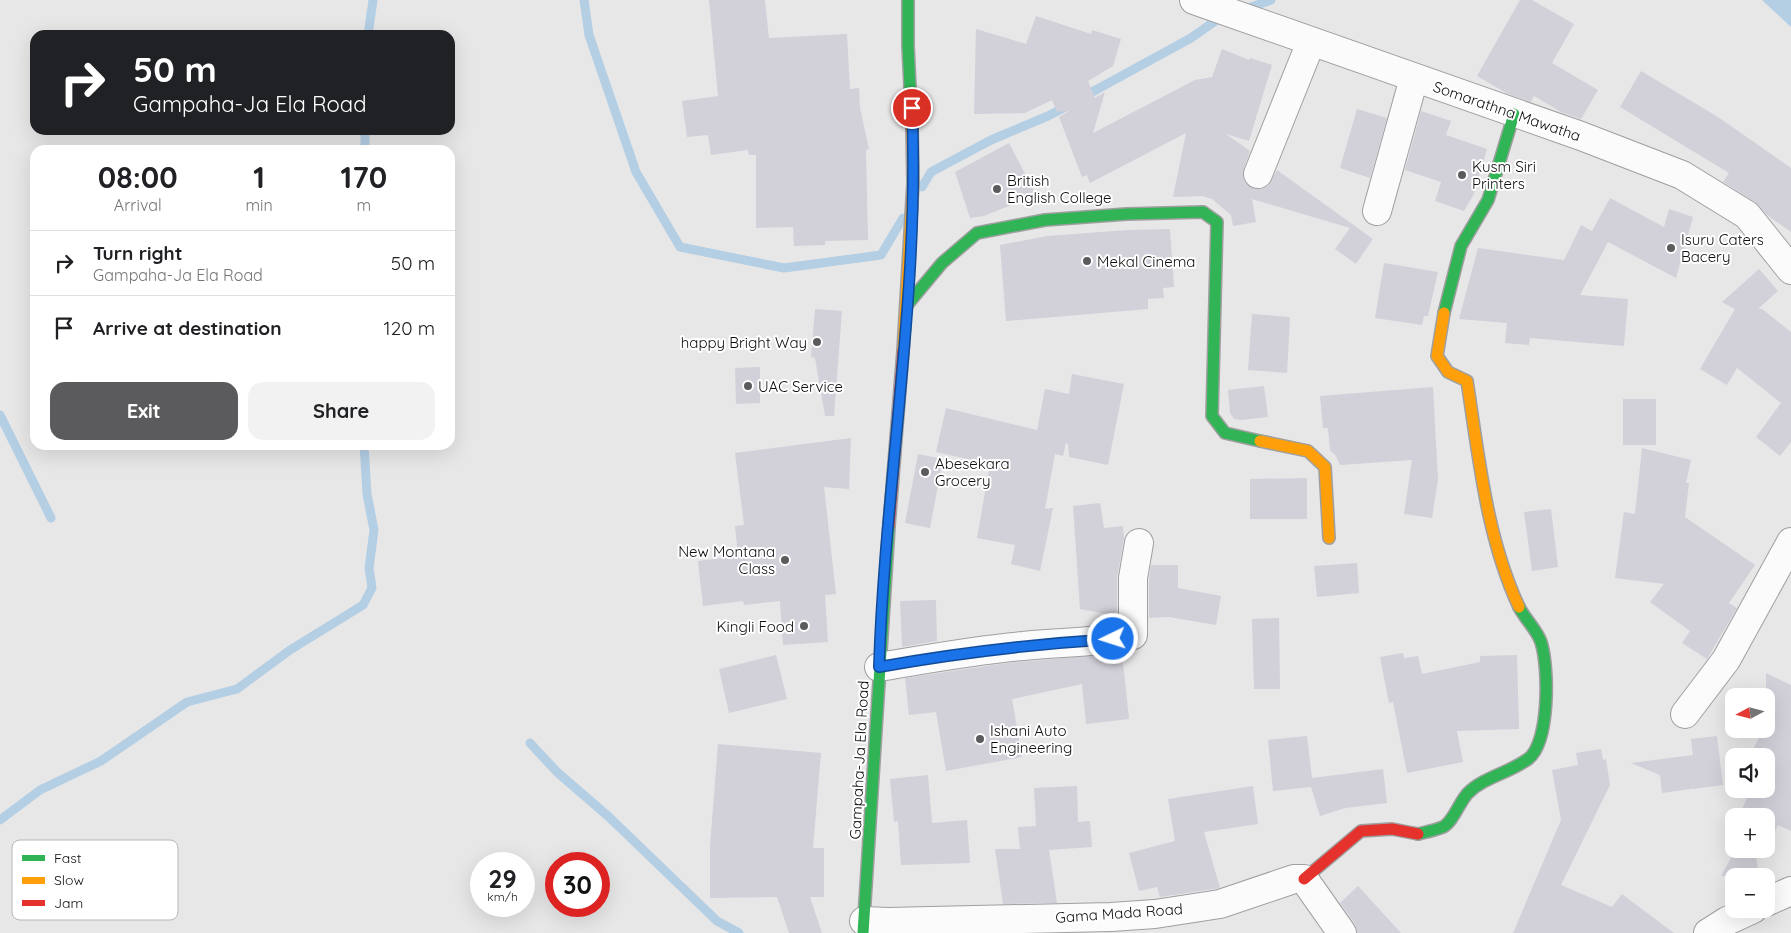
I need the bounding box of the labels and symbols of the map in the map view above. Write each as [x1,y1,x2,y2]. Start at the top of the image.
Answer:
street label: Somarathna Mawatha [1431,77,1583,145]
pin [891,87,933,129]
place label: Kusm Siri Printers [1472,157,1536,193]
marker: Kusm Siri Printers [1456,169,1468,181]
place label: British English College [1007,171,1111,207]
marker: British English College [991,183,1003,195]
place label: Isuru Caters Bacery [1681,230,1764,266]
marker: Isuru Caters Bacery [1665,242,1677,254]
place label: Mekal Cinema [1097,252,1195,271]
marker: Mekal Cinema [1081,255,1093,267]
place label: happy Bright Way [681,333,807,352]
marker: happy Bright Way [811,336,823,348]
place label: UAC Service [758,377,843,396]
marker: UAC Service [742,380,754,392]
place label: Abesekara Grocery [935,454,1010,490]
marker: Abesekara Grocery [919,466,931,478]
place label: New Montana Class [678,542,775,578]
marker: New Montana Class [779,554,791,566]
position arrow [1086,612,1138,664]
place label: Kingli Food [716,617,794,636]
marker: Kingli Food [798,620,810,632]
street label: Gampaha-Ja Ela Road [845,680,873,840]
north arrow [1725,688,1775,738]
place label: Ishani Auto Engineering [990,721,1072,757]
marker: Ishani Auto Engineering [974,733,986,745]
legend [12,840,178,920]
text: Fast [54,849,82,867]
speed limit sign: 30 [545,852,610,917]
text: Slow [54,871,84,889]
text: Jam [54,894,83,912]
street label: Gama Mada Road [1055,899,1183,927]

